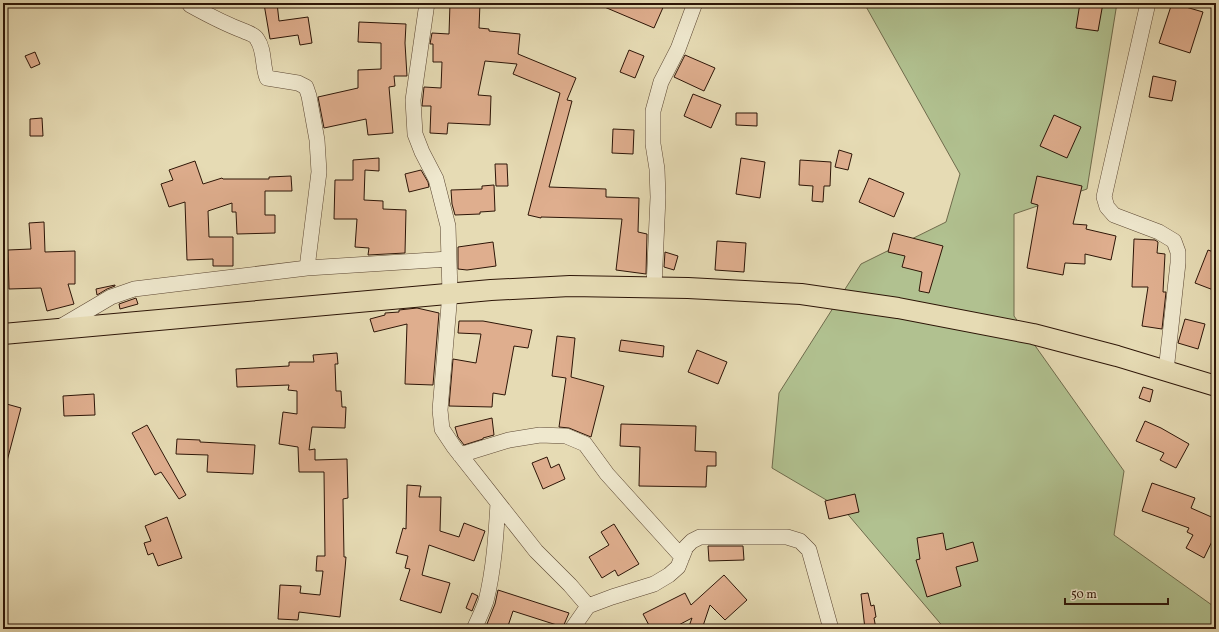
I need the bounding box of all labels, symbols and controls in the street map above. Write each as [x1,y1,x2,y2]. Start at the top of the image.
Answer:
scale bar [1065,580,1168,606]
text: 50 m [1071,587,1097,603]

